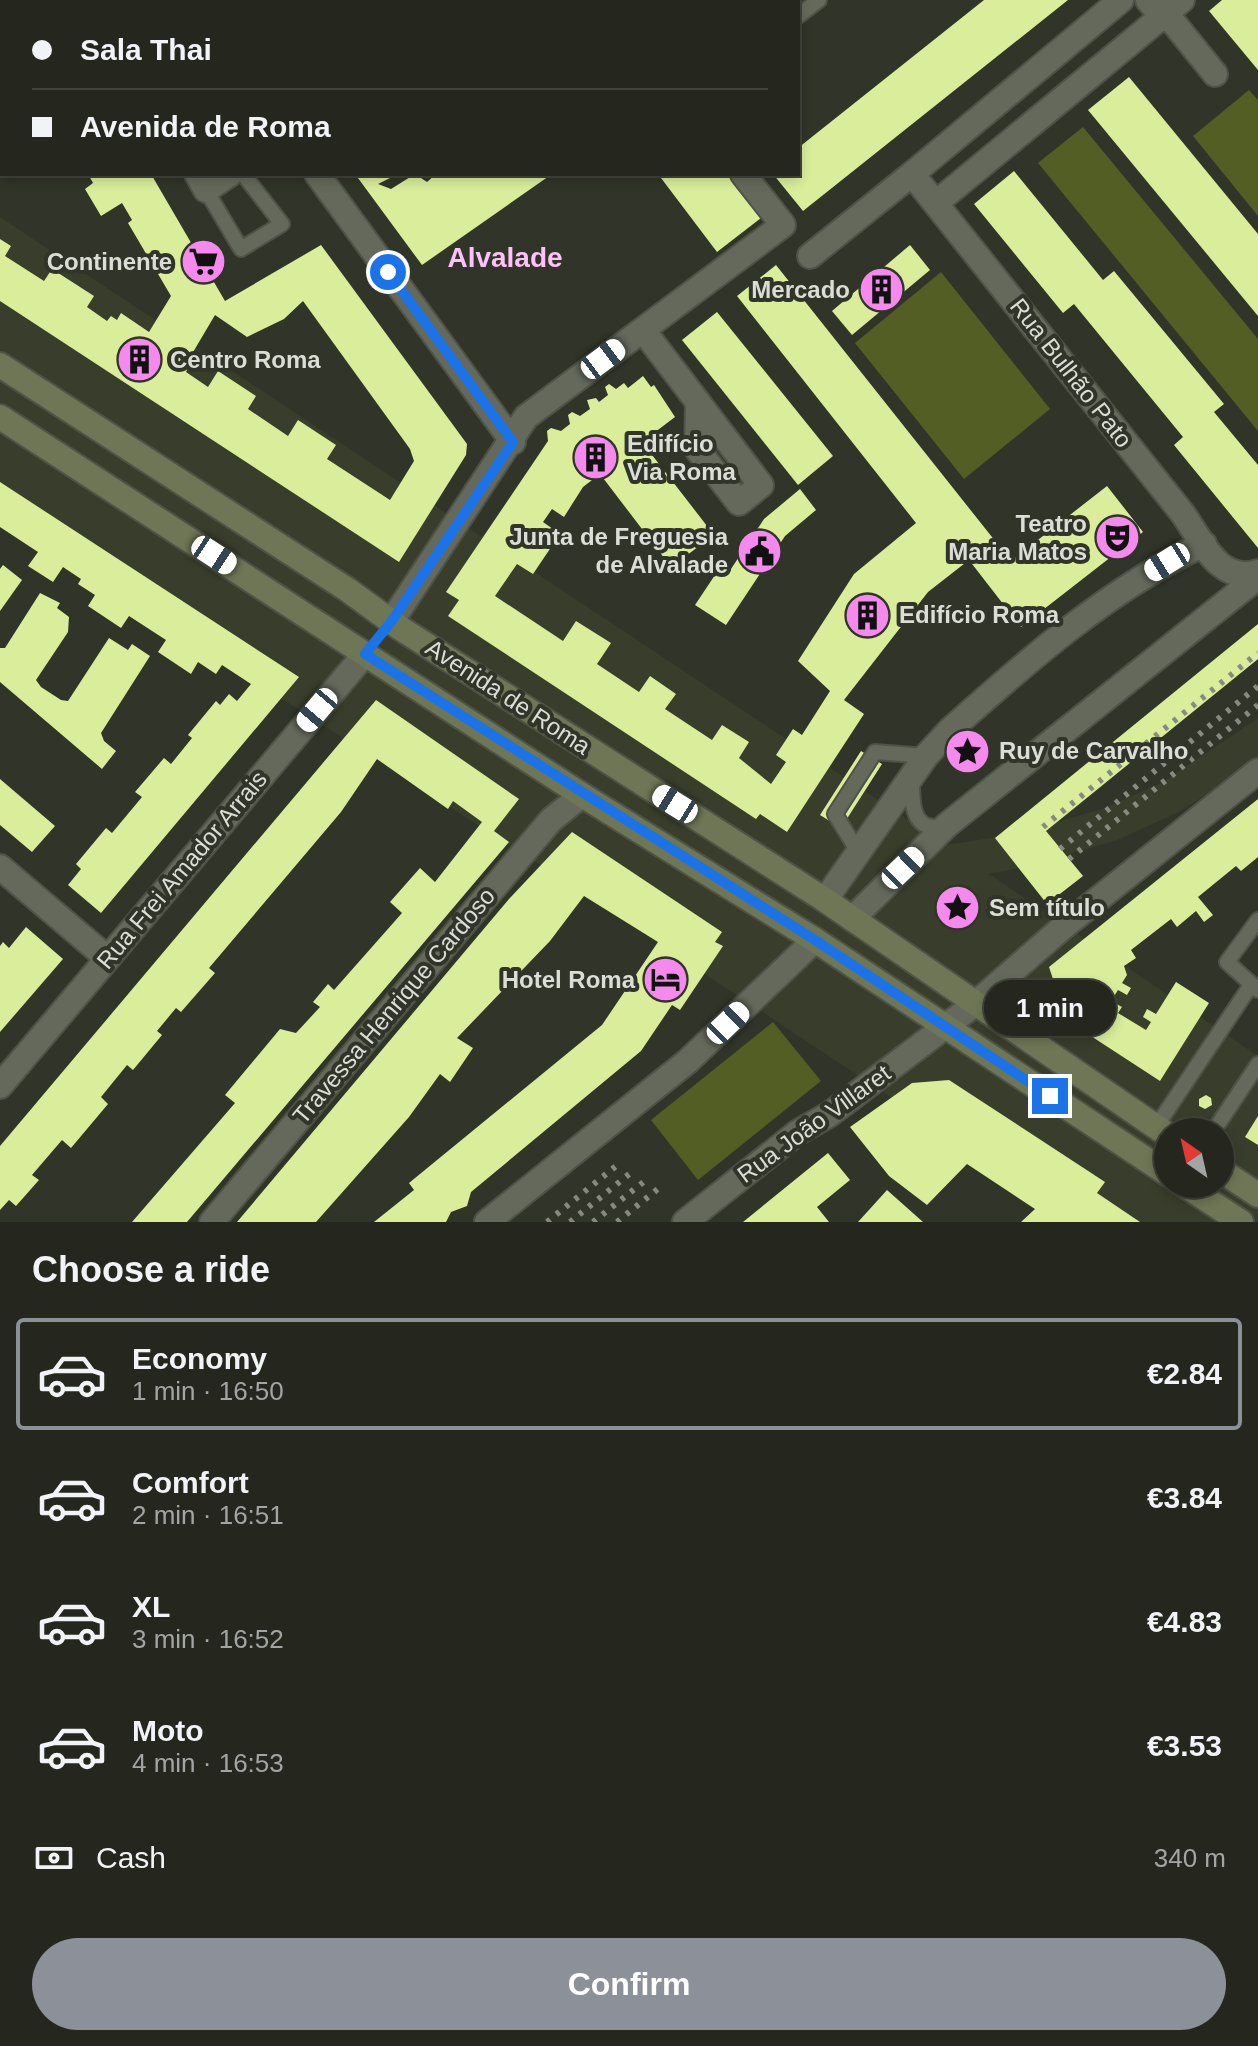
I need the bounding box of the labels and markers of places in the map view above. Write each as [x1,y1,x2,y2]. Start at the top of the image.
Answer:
supermarket icon: Continente [179,238,227,286]
place label: Continente [47,248,172,275]
building icon: Mercado [857,266,905,314]
place label: Mercado [751,276,850,303]
building icon: Centro Roma [115,336,163,384]
place label: Centro Roma [170,346,321,373]
place label: Edifício Via Roma [627,430,737,485]
building icon: Edifício Via Roma [572,434,620,482]
place label: Teatro Maria Matos [948,510,1087,565]
theatre icon: Teatro Maria Matos [1094,514,1142,562]
place label: Junta de Freguesia de Alvalade [509,523,729,578]
public building icon: Junta de Freguesia de Alvalade [735,527,783,575]
building icon: Edifício Roma [844,591,892,639]
place label: Edifício Roma [899,601,1060,628]
place icon: Ruy de Carvalho [944,727,992,775]
place label: Ruy de Carvalho [999,737,1188,764]
place icon: Sem título [934,884,982,932]
place label: Sem título [989,894,1105,921]
hotel icon: Hotel Roma [642,956,690,1004]
place label: Hotel Roma [502,966,636,993]

